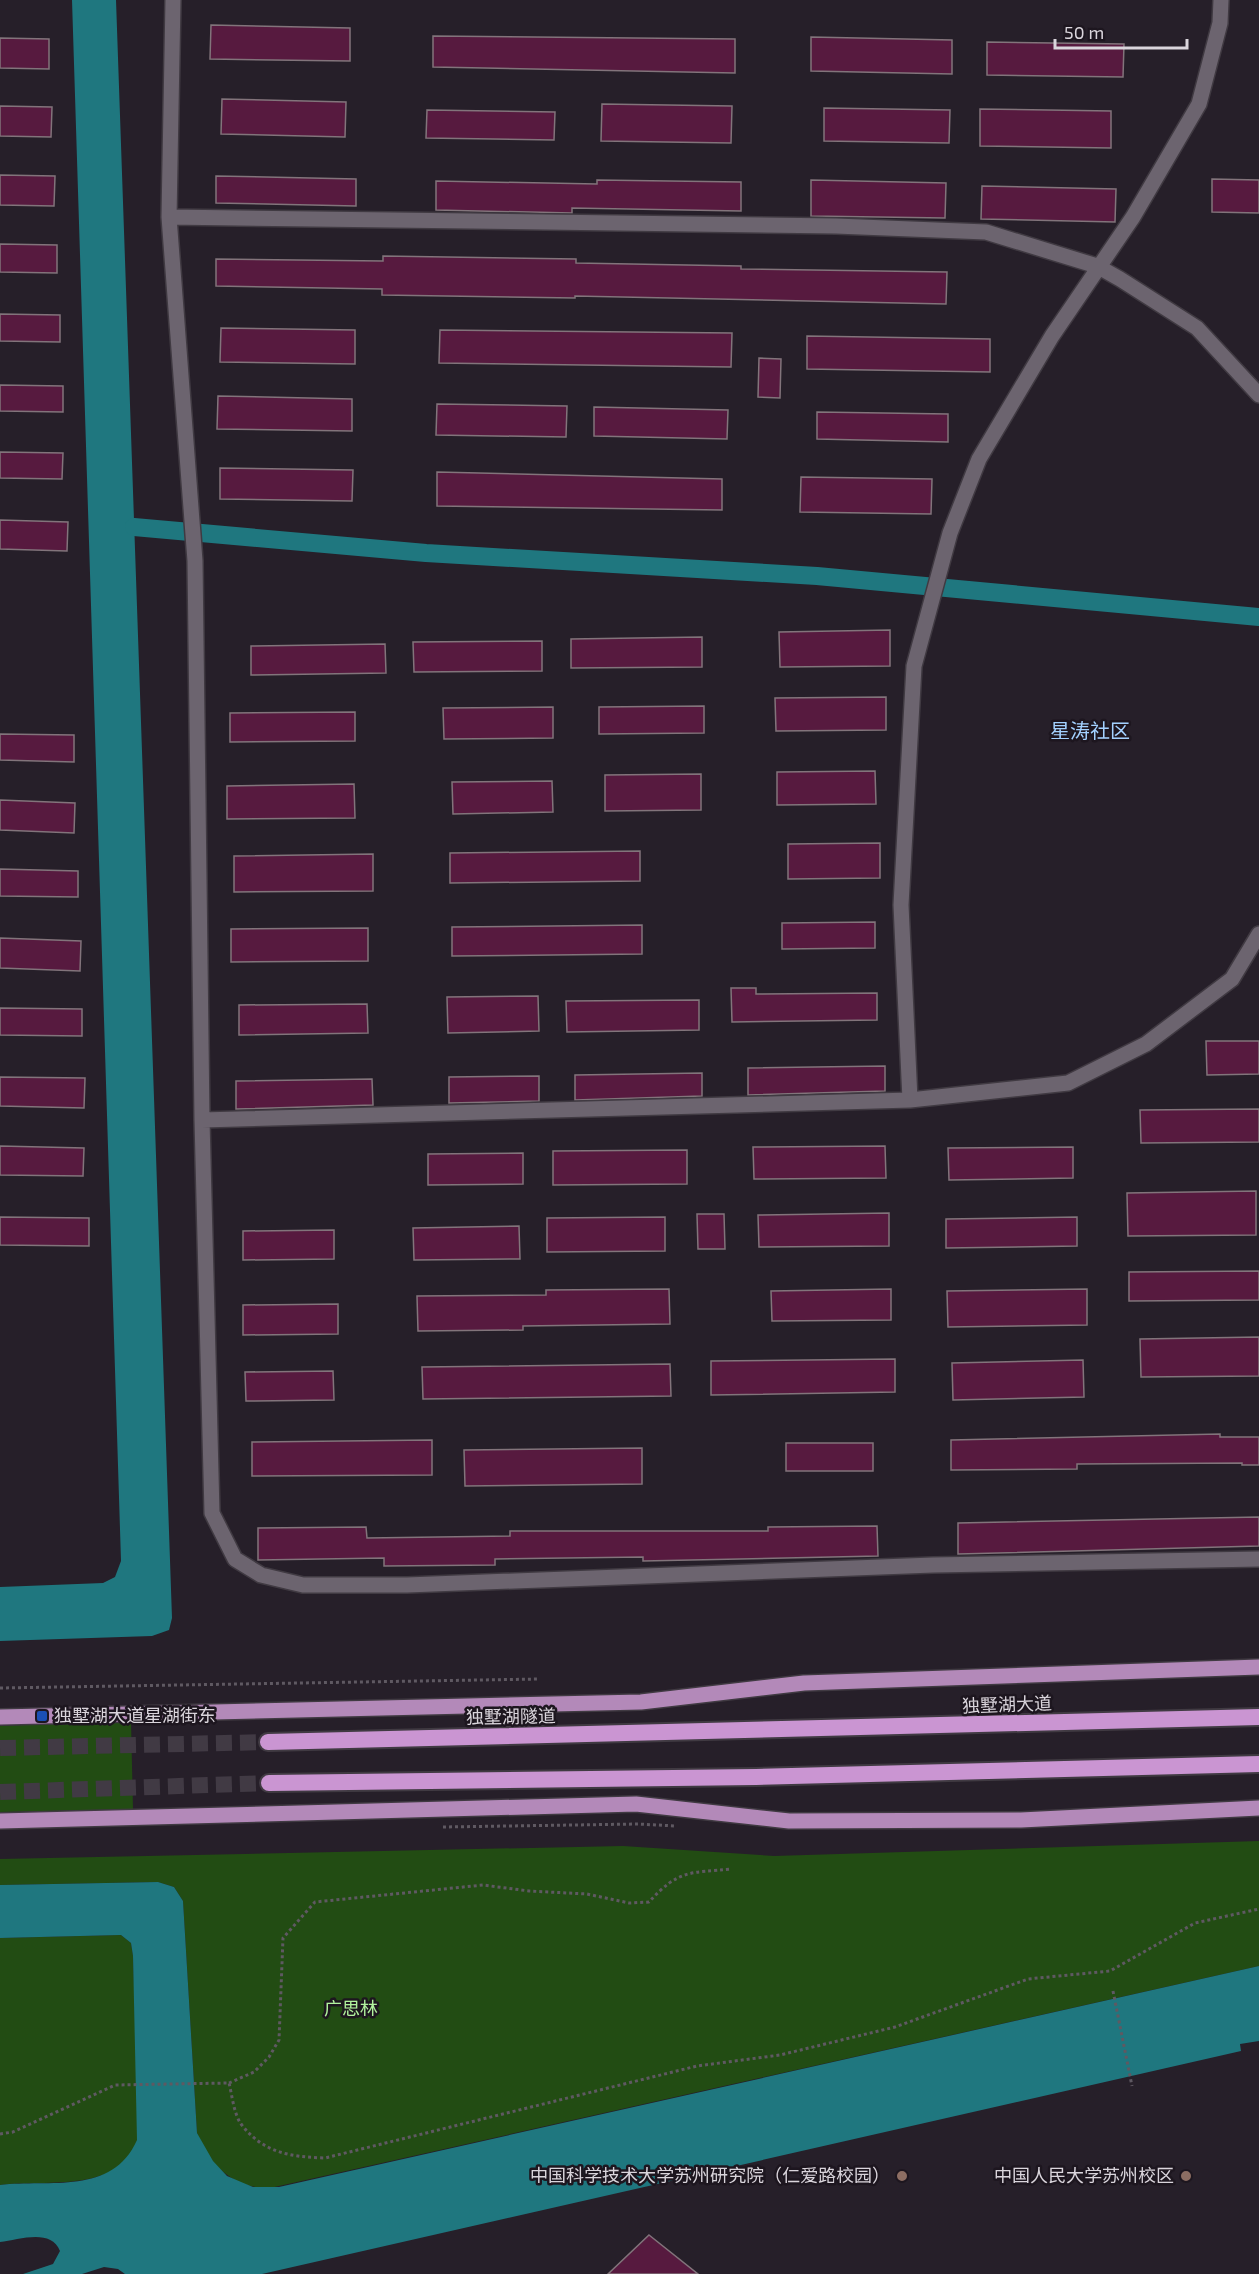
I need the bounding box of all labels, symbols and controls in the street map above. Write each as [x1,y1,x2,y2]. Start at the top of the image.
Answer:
scale bar [1055,12,1187,50]
text: 50 m [1064,21,1104,43]
district label: 星涛社区 [1050,718,1130,742]
street label: 独墅湖大道 [962,1691,1052,1717]
place label: 独墅湖大道星湖街东 [54,1704,216,1726]
street label: 独墅湖隧道 [466,1704,556,1728]
marker: 独墅湖大道星湖街东 [35,1709,49,1723]
park label: 广思林 [324,1997,378,2019]
place label: 中国科学技术大学苏州研究院（仁爱路校园） [530,2164,890,2186]
place label: 中国人民大学苏州校区 [994,2164,1174,2186]
marker: 中国科学技术大学苏州研究院（仁爱路校园） [895,2169,909,2183]
marker: 中国人民大学苏州校区 [1179,2169,1193,2183]

